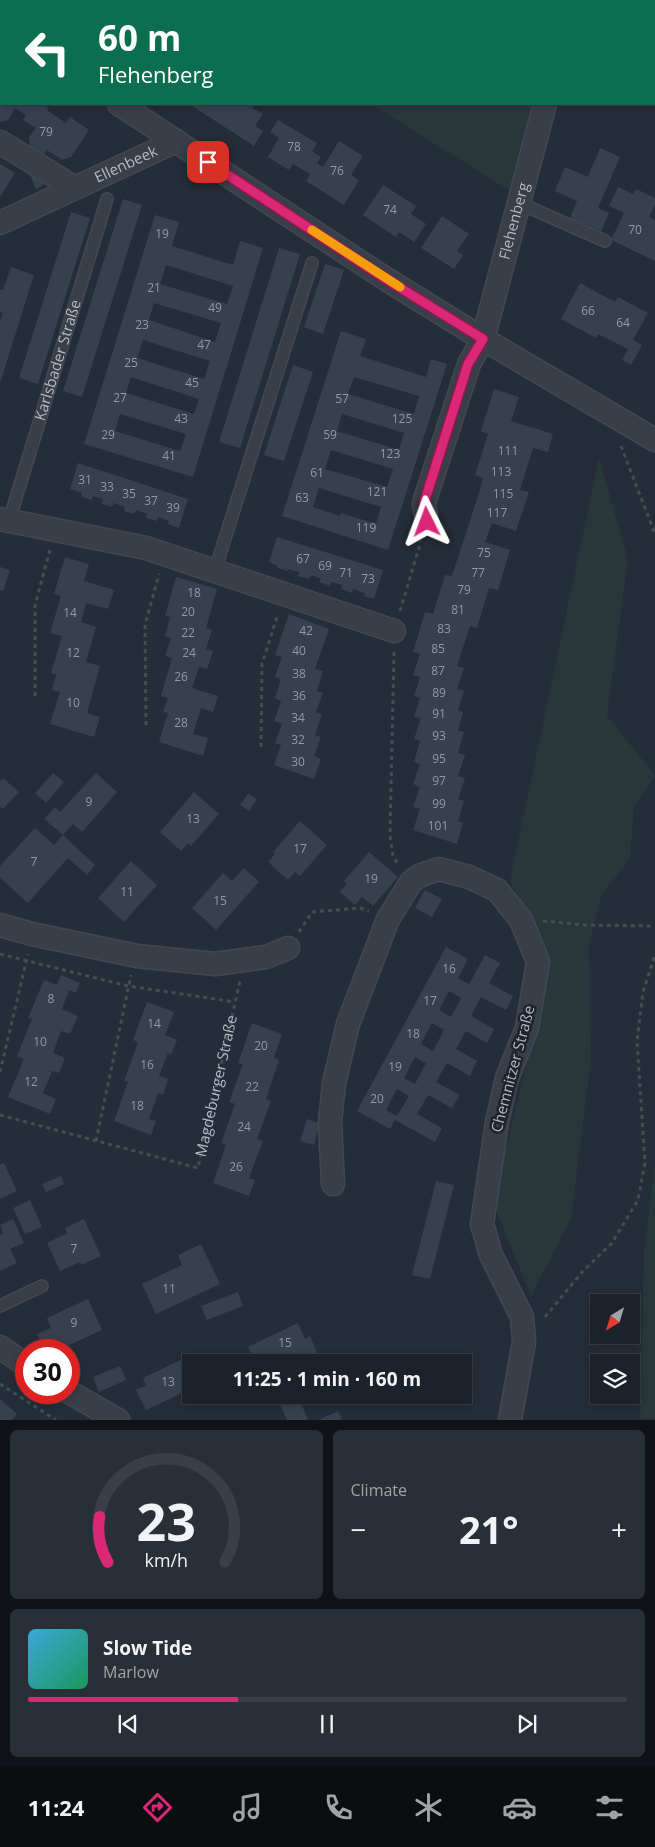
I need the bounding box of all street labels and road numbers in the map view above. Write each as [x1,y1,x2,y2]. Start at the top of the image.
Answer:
street label: Ellenbeek [91,140,161,187]
street label: Flehenberg [493,180,533,261]
street label: Karlsbader Straße [29,297,85,423]
street label: Chemnitzer Straße [485,1003,539,1134]
street label: Magdeburger Straße [190,1013,241,1159]

